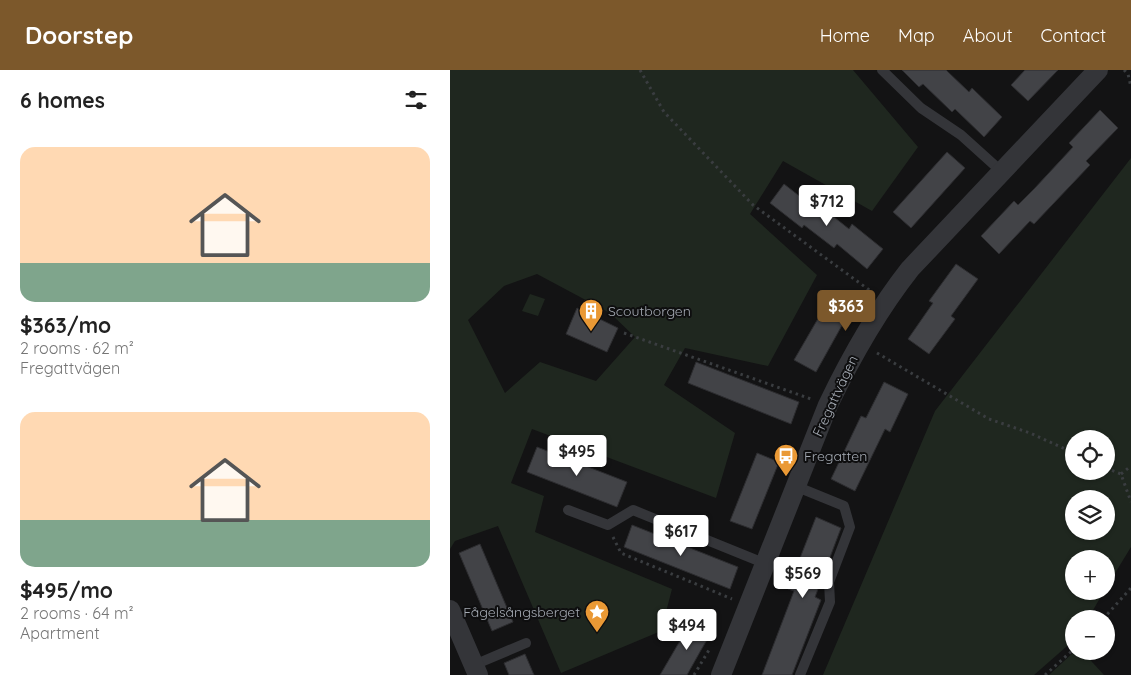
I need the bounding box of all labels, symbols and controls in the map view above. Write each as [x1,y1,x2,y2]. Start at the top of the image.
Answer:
text: Doorstep [25,20,133,50]
text: Home [820,24,870,47]
text: Map [898,24,935,47]
text: About [963,24,1013,47]
text: Contact [1041,24,1106,47]
icon: filters [402,86,430,114]
text: 6 homes [20,87,105,113]
icon: home [180,180,270,270]
pin: $712 [797,184,857,227]
text: $712 [810,191,844,211]
pin: $363 [816,290,876,332]
text: $363 [828,296,864,316]
building icon: Scoutborgen [578,298,604,332]
place label: Scoutborgen [608,302,691,320]
text: $363/mo [20,312,111,338]
text: 2 rooms · 62 m² [20,338,134,358]
street label: Fregattvägen [808,352,862,440]
text: Fregattvägen [20,358,120,378]
map controls [1065,430,1115,660]
button: locate [1065,430,1115,480]
pin: $495 [547,434,607,477]
text: $495 [559,441,595,461]
bus stop icon: Fregatten [773,443,799,477]
icon: home [180,445,270,535]
place label: Fregatten [804,447,867,465]
button: layers [1065,490,1115,540]
pin: $617 [651,514,711,557]
text: $617 [664,521,698,541]
button: + [1065,550,1115,600]
pin: $569 [773,556,833,599]
text: $569 [785,563,821,583]
text: $495/mo [20,577,113,603]
place icon: Fågelsångsberget [584,599,610,633]
text: 2 rooms · 64 m² [20,603,134,623]
place label: Fågelsångsberget [463,603,580,621]
pin: $494 [657,608,717,651]
button: − [1065,610,1115,660]
text: $494 [668,615,706,635]
text: Apartment [20,623,100,643]

